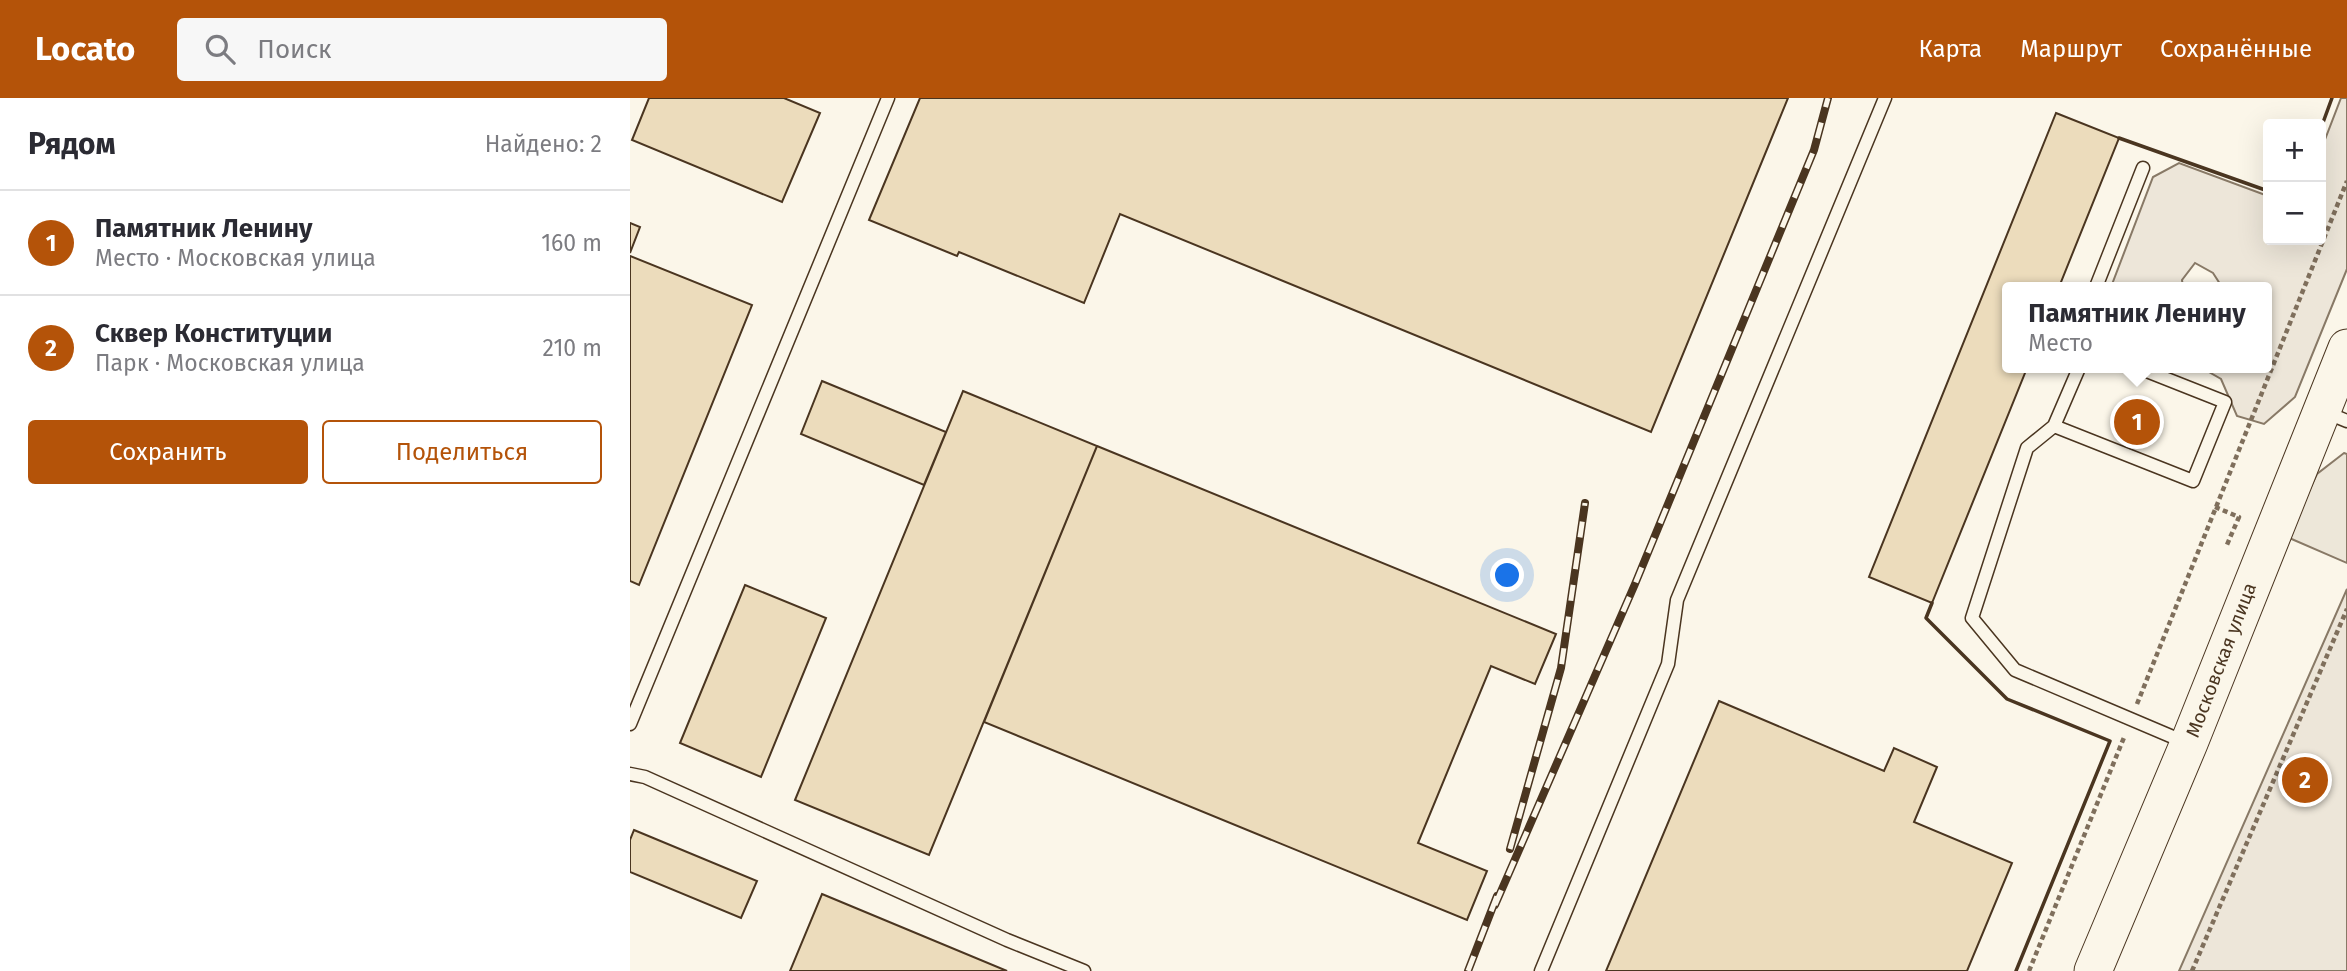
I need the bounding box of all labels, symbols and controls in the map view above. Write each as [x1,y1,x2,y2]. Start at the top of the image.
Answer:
search box [177,18,667,81]
text: Locato [35,29,135,69]
icon: search [201,30,239,68]
text: Поиск [257,34,332,65]
text: Карта [1919,35,1982,63]
text: Маршрут [2020,35,2122,63]
text: Сохранённые [2160,35,2312,63]
map controls [2263,119,2326,245]
button: + [2263,119,2326,182]
text: Рядом [28,126,116,162]
text: Найдено: 2 [485,130,602,158]
button: − [2263,182,2326,245]
text: Памятник Ленину [95,213,312,244]
text: 1 [46,229,56,257]
text: 160 m [541,229,602,257]
text: Место · Московская улица [95,244,376,272]
popup [2002,282,2272,373]
text: Памятник Ленину [2028,298,2246,329]
text: Сквер Конституции [95,318,332,349]
text: Место [2028,329,2093,357]
text: 2 [45,334,57,362]
text: 210 m [543,334,602,362]
text: Парк · Московская улица [95,349,365,377]
pin: 1 [2114,396,2160,448]
button: Сохранить [28,420,308,484]
button: Поделиться [322,420,602,484]
your location [1490,558,1524,592]
street label: Московская улица [2181,579,2261,741]
pin: 2 [2282,754,2328,806]

